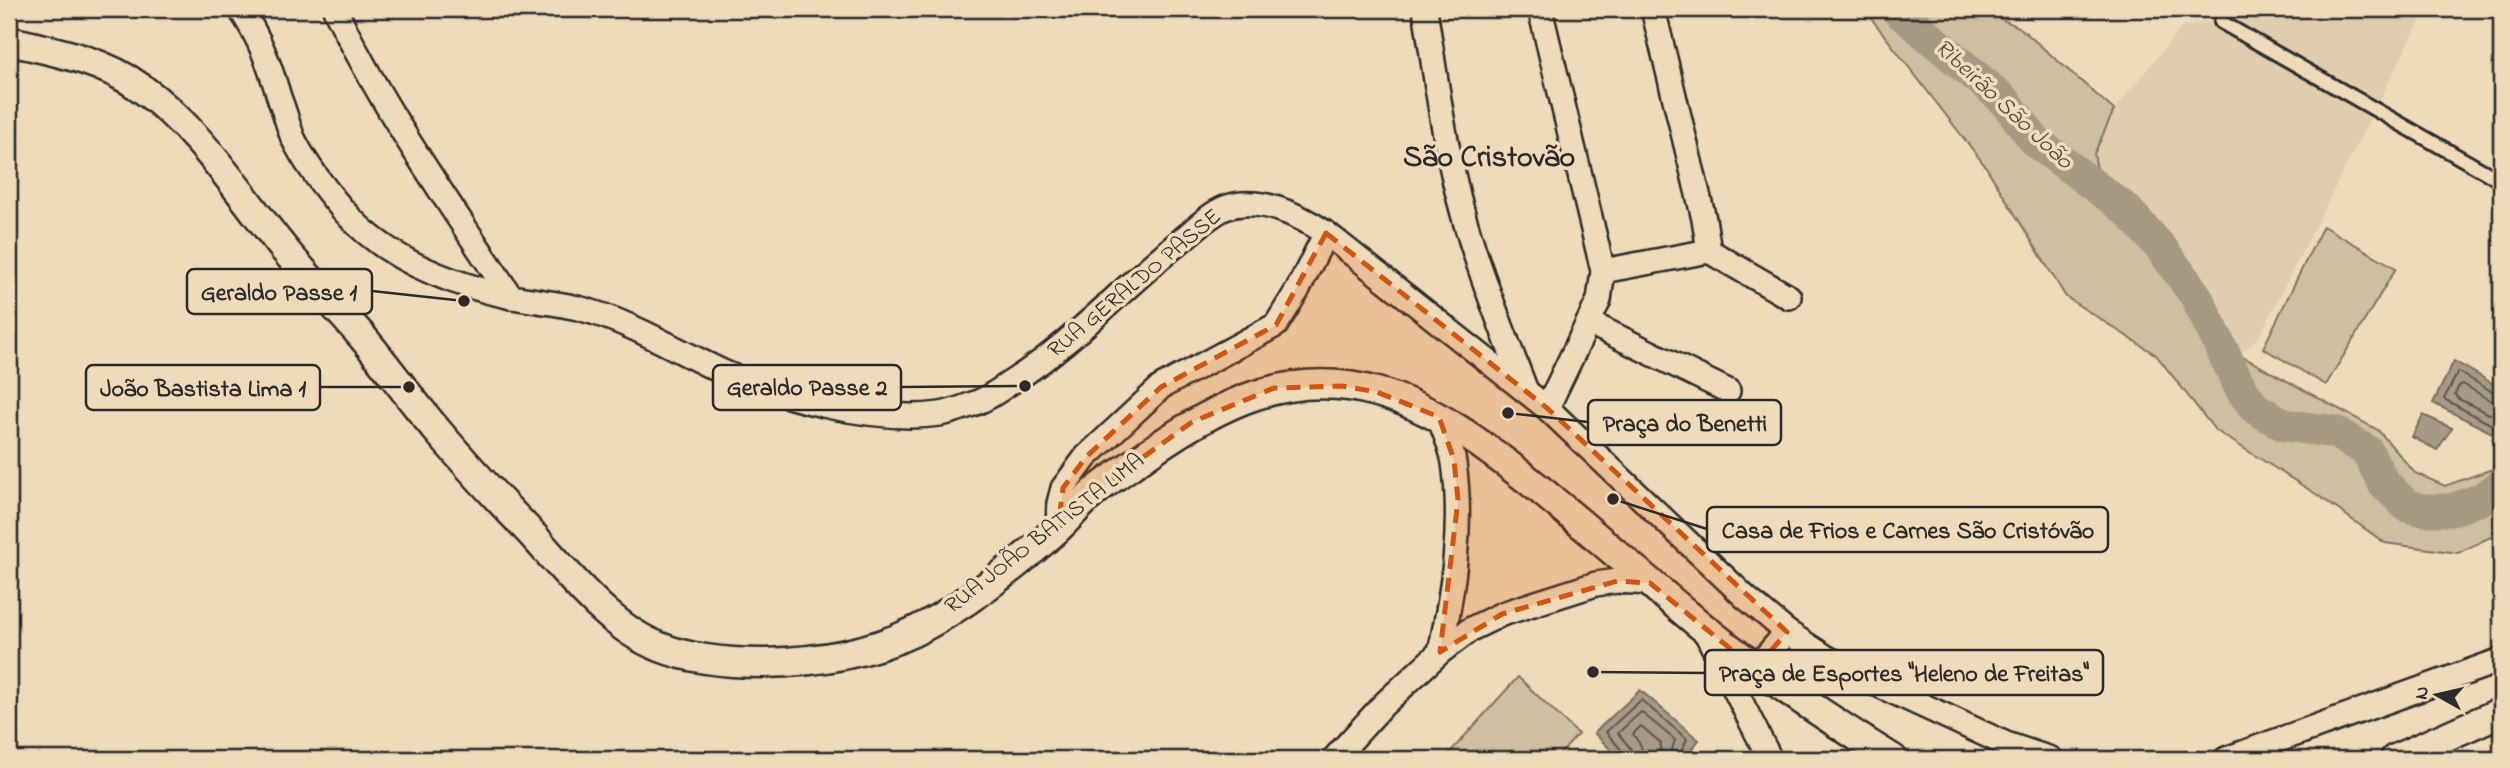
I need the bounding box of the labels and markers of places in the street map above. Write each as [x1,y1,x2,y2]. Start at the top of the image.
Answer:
callout: Geraldo Passe 1 [187,269,372,314]
callout: João Bastista Lima 1 [86,365,320,410]
callout: Geraldo Passe 2 [713,365,901,410]
callout: Praça do Benetti [1588,400,1781,445]
callout: Casa de Frios e Carnes São Cristóvão [1707,507,2108,552]
callout: Praça de Esportes "Heleno de Freitas" [1705,650,2103,695]

